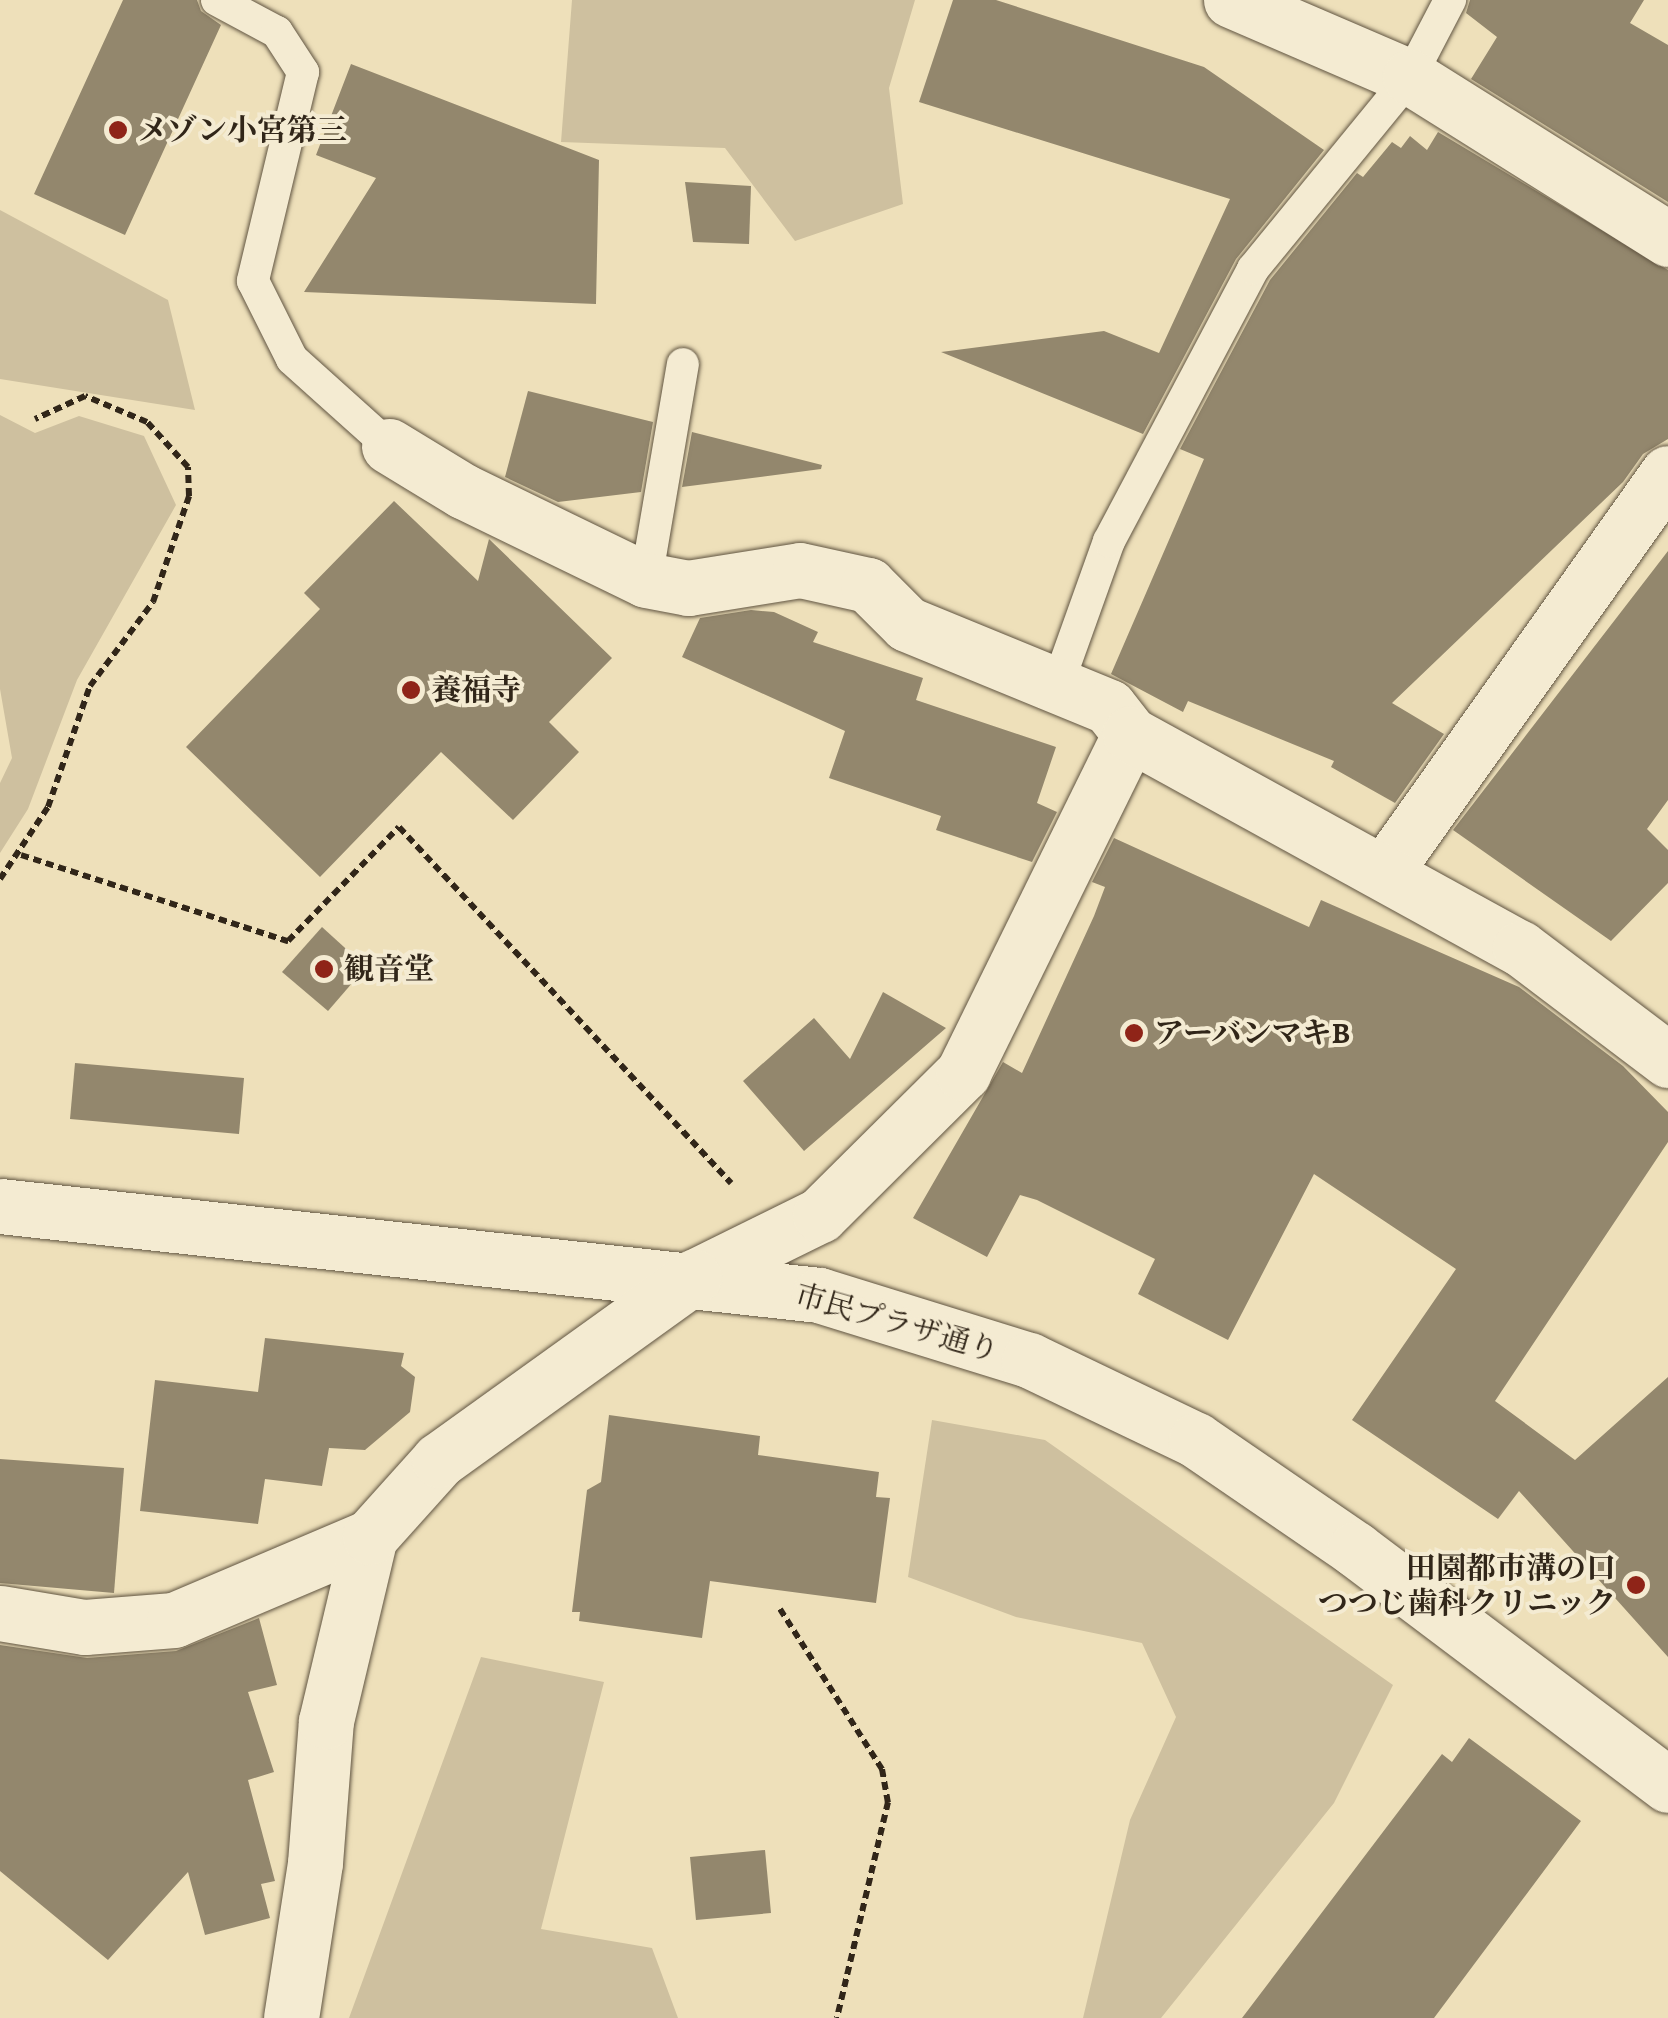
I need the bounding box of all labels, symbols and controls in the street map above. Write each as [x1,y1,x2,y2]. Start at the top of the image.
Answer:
place label: メゾン小宮第三 [138,112,348,148]
marker: メゾン小宮第三 [107,119,129,141]
place label: 養福寺 [431,672,521,708]
marker: 養福寺 [400,679,422,701]
place label: 観音堂 [344,951,434,987]
marker: 観音堂 [313,958,335,980]
place label: アーバンマキB [1154,1015,1352,1051]
marker: アーバンマキB [1123,1022,1145,1044]
street label: 市民プラザ通り [791,1277,1003,1369]
place label: 田園都市溝の口 つつじ歯科クリニック [1316,1550,1616,1620]
marker: 田園都市溝の口 つつじ歯科クリニック [1625,1574,1647,1596]

